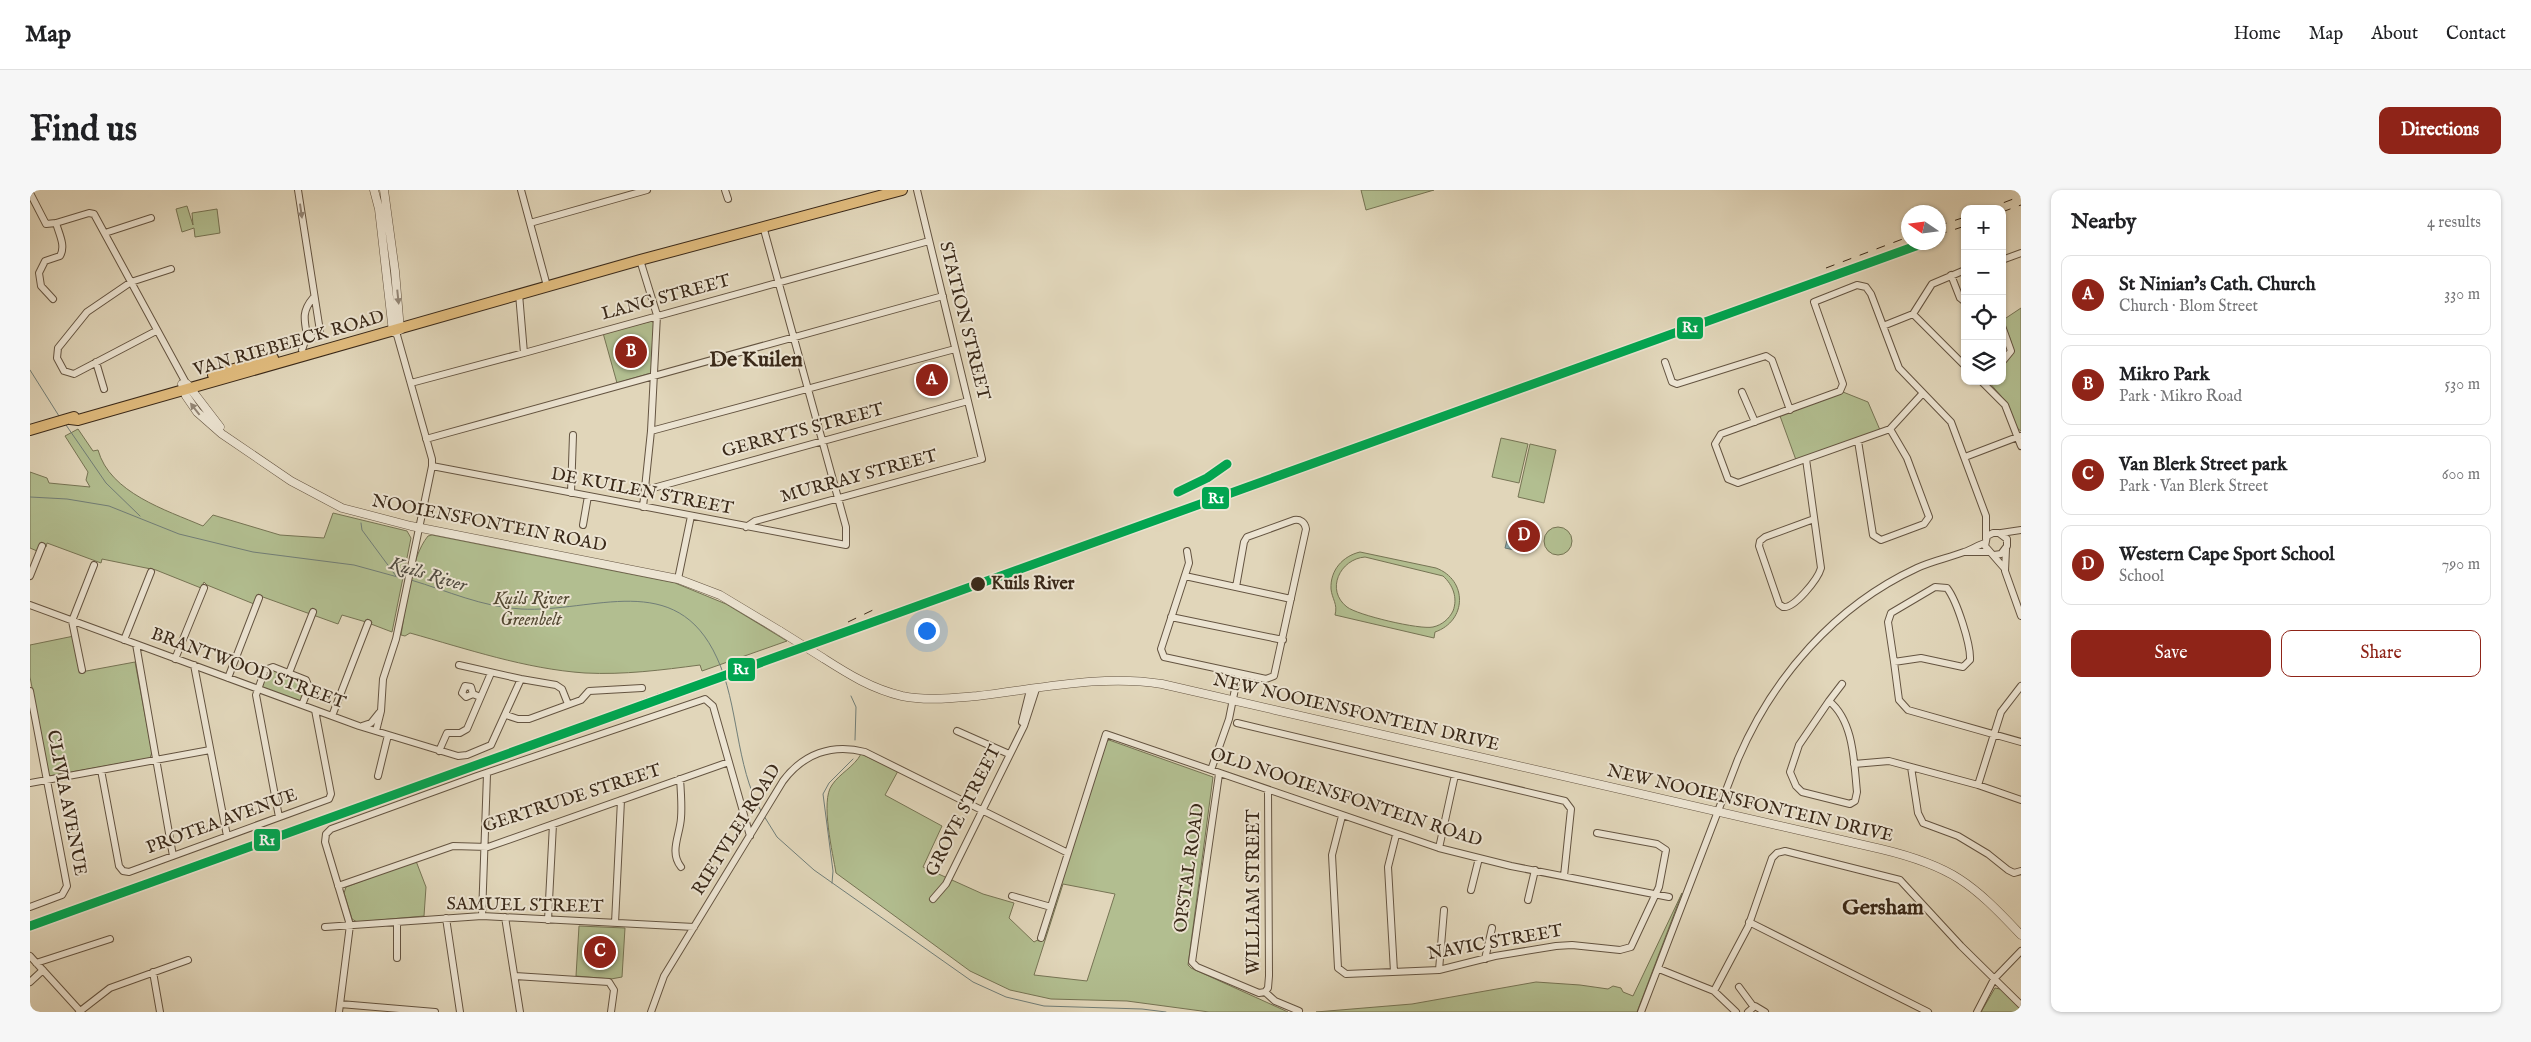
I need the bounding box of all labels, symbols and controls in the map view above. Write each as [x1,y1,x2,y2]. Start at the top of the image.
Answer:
text: Map [25,19,71,50]
text: Home [2234,23,2281,46]
text: Map [2309,23,2343,46]
text: About [2371,23,2418,46]
text: Contact [2446,23,2506,46]
button: Directions [2379,107,2501,154]
text: Find us [30,108,137,153]
one-way arrow [297,204,305,220]
north arrow [1901,205,1946,250]
map controls [1961,205,2006,385]
button: + [1961,205,2006,250]
text: Nearby [2071,209,2136,236]
text: 4 results [2427,213,2481,233]
street label: STATION STREET [933,239,995,403]
button: − [1961,250,2006,295]
street label: LANG STREET [599,270,733,326]
text: St Ninian's Cath. Church [2119,273,2316,297]
text: A [2083,285,2093,305]
text: 330 m [2444,285,2480,305]
one-way arrow [394,289,402,305]
button: locate [1961,295,2006,340]
text: Church · Blom Street [2119,297,2258,317]
street label: VAN RIEBEECK ROAD [190,306,387,383]
line badge: R1 [1676,316,1704,340]
text: R1 [1682,319,1698,337]
pin: B [615,333,647,371]
button: layers [1961,340,2006,385]
district label: De Kuilen [709,346,803,374]
pin: A [916,361,948,399]
text: Mikro Park [2119,363,2210,387]
text: B [2083,375,2093,395]
text: 530 m [2445,375,2480,395]
text: Park · Mikro Road [2119,387,2242,407]
street label: GERRYTS STREET [719,398,887,464]
one-way arrow [189,403,200,416]
street label: MURRAY STREET [778,445,940,509]
text: Van Blerk Street park [2119,453,2287,477]
street label: DE KUILEN STREET [549,463,735,521]
text: C [2082,465,2094,485]
text: 600 m [2442,465,2480,485]
text: Park · Van Blerk Street [2119,477,2268,497]
line badge: R1 [1201,486,1230,510]
street label: NOOIENSFONTEIN ROAD [370,490,608,558]
text: R1 [1208,490,1224,508]
pin: D [1508,517,1540,555]
text: Western Cape Sport School [2119,543,2334,567]
water label: Kuils River [385,552,471,599]
text: D [2082,555,2094,575]
text: 790 m [2442,555,2480,575]
text: School [2119,567,2164,587]
place label: Kuils River [991,573,1075,596]
marker: Kuils River [969,575,987,593]
park label: Kuils River Greenbelt [492,588,570,632]
your location [914,618,940,644]
street label: BRANTWOOD STREET [148,623,348,715]
button: Save [2071,630,2271,677]
button: Share [2281,630,2481,677]
line badge: R1 [727,657,756,682]
text: R1 [733,661,749,679]
street label: NEW NOOIENSFONTEIN DRIVE [1211,669,1501,757]
street label: CLIVIA AVENUE [41,728,91,878]
street label: GROVE STREET [921,741,1007,881]
street label: OLD NOOIENSFONTEIN ROAD [1207,743,1485,853]
street label: GERTRUDE STREET [480,759,664,839]
street label: RIETVLEI ROAD [687,760,787,900]
street label: NEW NOOIENSFONTEIN DRIVE [1605,760,1895,848]
street label: PROTEA AVENUE [143,784,301,860]
street label: OPSTAL ROAD [1170,802,1210,934]
street label: WILLIAM STREET [1243,809,1266,975]
line badge: R1 [253,828,281,852]
text: R1 [259,832,275,850]
street label: SAMUEL STREET [446,893,604,919]
district label: Gersham [1842,894,1924,922]
street label: NAVIC STREET [1426,920,1564,966]
pin: C [584,933,616,971]

